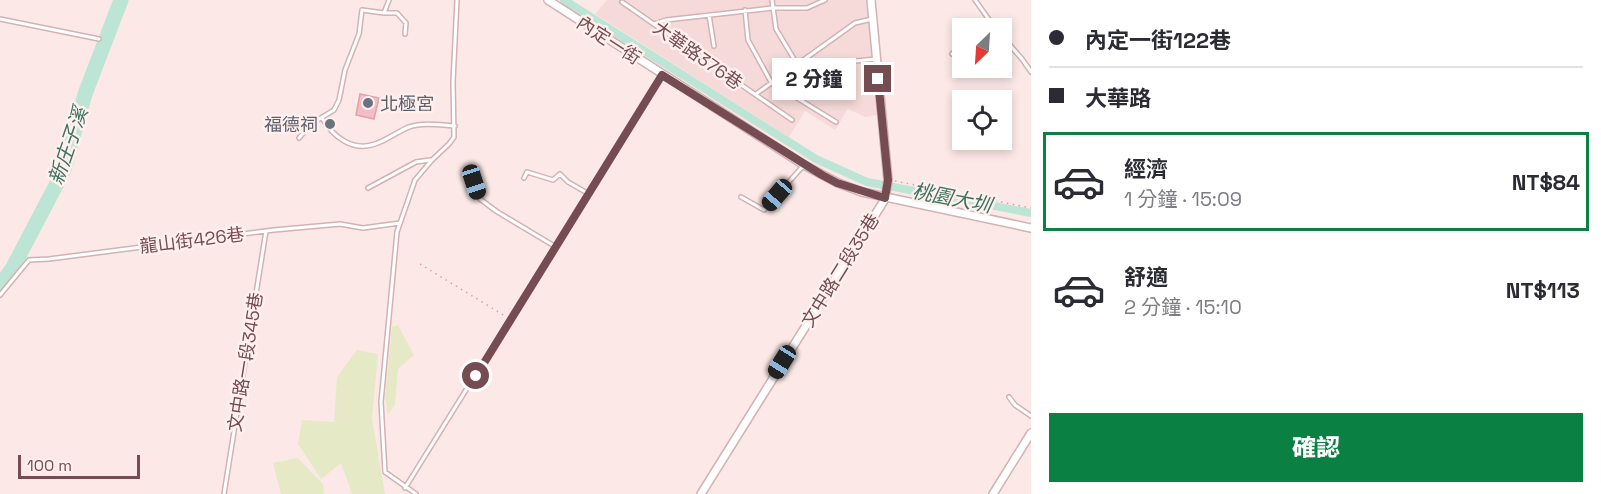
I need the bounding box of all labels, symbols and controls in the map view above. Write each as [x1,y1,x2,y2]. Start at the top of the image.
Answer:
street label: 內定一街 [573,11,645,69]
street label: 大華路376巷 [649,16,747,94]
north arrow [952,18,1012,78]
map controls [952,18,1012,150]
text: 內定一街122巷 [1085,26,1231,54]
callout: 2 分鐘 [773,58,857,100]
route end [864,65,891,92]
text: 2 分鐘 [786,66,842,92]
text: 大華路 [1085,84,1151,112]
button: locate [952,90,1012,150]
place label: 北極宮 [380,92,434,115]
marker: 北極宮 [361,96,375,110]
water label: 新庄子溪 [43,101,94,188]
place label: 福德祠 [264,113,318,136]
marker: 福德祠 [323,117,337,131]
icon: car [1052,155,1106,209]
text: 經濟 [1124,155,1168,183]
car [460,162,488,202]
text: NT$84 [1512,168,1580,196]
car [758,176,796,214]
water label: 桃園大圳 [910,178,997,219]
text: 1 分鐘 · 15:09 [1124,186,1242,212]
street label: 文中路二段35巷 [796,209,884,331]
street label: 龍山街426巷 [138,222,246,258]
icon: car [1052,263,1106,317]
text: 舒適 [1124,263,1168,291]
text: NT$113 [1506,276,1580,304]
street label: 文中路一段345巷 [223,291,267,433]
text: 2 分鐘 · 15:10 [1124,294,1242,320]
car [765,342,799,382]
route start [462,362,489,389]
button: 確認 [1049,413,1583,482]
scale bar [18,452,140,480]
text: 100 m [27,455,72,476]

